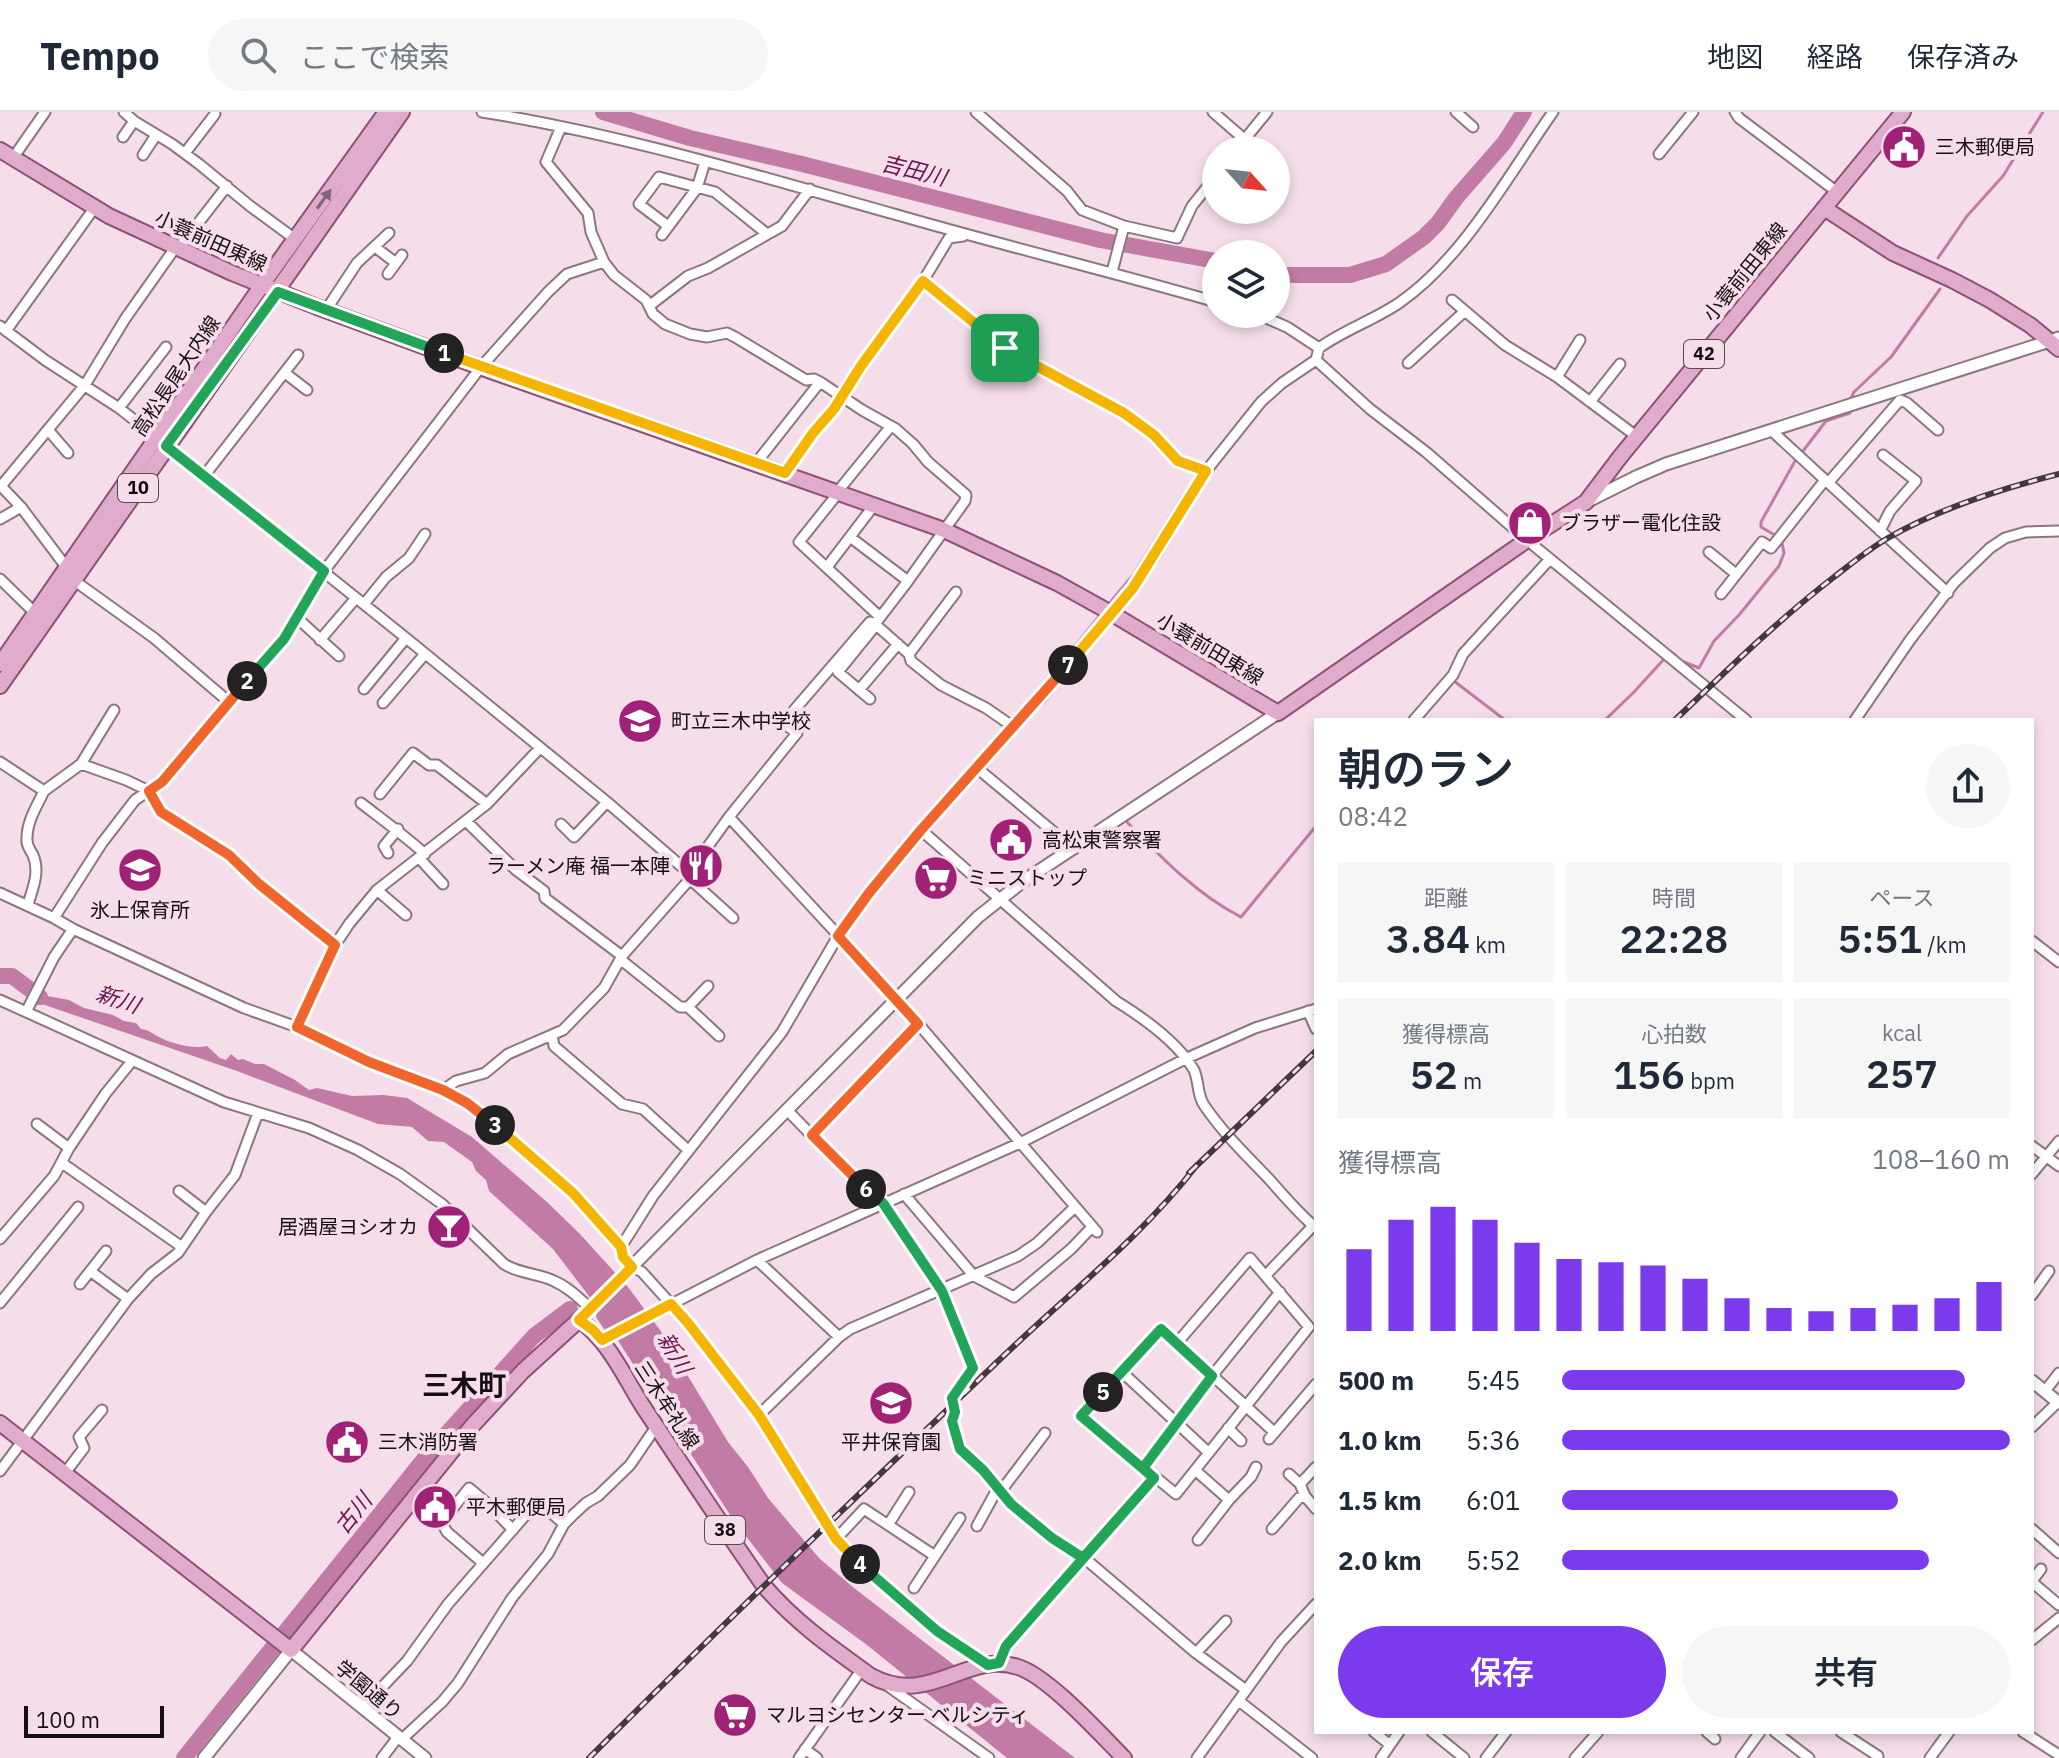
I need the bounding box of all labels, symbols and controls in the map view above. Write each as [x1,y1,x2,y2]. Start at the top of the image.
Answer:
search box [208,19,768,91]
text: Tempo [40,31,160,80]
icon: search [236,33,280,77]
text: ここで検索 [300,37,450,76]
text: 地図 [1707,38,1763,75]
text: 経路 [1807,38,1863,75]
text: 保存済み [1907,38,2019,75]
public building icon: 三木郵便局 [1880,123,1928,171]
place label: 三木郵便局 [1935,133,2035,160]
north arrow [1202,136,1290,224]
map controls [1202,136,1290,328]
water label: 吉田川 [879,147,952,192]
one-way arrow [315,189,331,210]
street label: 小蓑前田東線 [151,204,272,277]
street label: 小蓑前田東線 [1696,217,1793,327]
button: layers [1202,240,1290,328]
street label: 高松長尾大内線 [125,310,226,441]
pin [971,314,1039,382]
icon: arrive [983,326,1027,370]
pin: 1 [424,333,464,373]
text: 1 [437,338,451,367]
road number: 42 [1684,340,1724,368]
road number: 10 [118,474,158,502]
shop icon: ブラザー電化住設 [1506,499,1554,547]
place label: ブラザー電化住設 [1561,509,1721,536]
street label: 小蓑前田東線 [1152,606,1269,691]
pin: 7 [1048,645,1088,685]
text: 7 [1061,650,1075,679]
pin: 2 [227,661,267,701]
text: 2 [240,666,254,695]
school or university icon: 町立三木中学校 [616,697,664,745]
place label: 町立三木中学校 [671,707,811,734]
text: 朝のラン [1338,740,1514,797]
button: share [1926,744,2010,828]
text: 08:42 [1338,799,1408,833]
public building icon: 高松東警察署 [987,816,1035,864]
place label: 高松東警察署 [1042,826,1162,853]
restaurant icon: ラーメン庵 福一本陣 [677,842,725,890]
school or university icon: 氷上保育所 [116,846,164,894]
place label: ラーメン庵 福一本陣 [486,852,670,879]
supermarket icon: ミニストップ [912,854,960,902]
place label: ミニストップ [967,864,1087,891]
text: 距離 [1424,883,1468,912]
text: 時間 [1652,883,1696,912]
text: ペース [1870,883,1934,912]
place label: 氷上保育所 [90,896,190,923]
text: 3.84 [1386,912,1470,964]
text: 22:28 [1620,912,1728,964]
text: 5:51 [1837,912,1922,964]
text: km [1470,930,1506,959]
text: /km [1922,930,1967,959]
water label: 新川 [93,978,146,1020]
text: kcal [1882,1018,1922,1047]
text: 獲得標高 [1402,1019,1490,1048]
text: 心拍数 [1641,1019,1707,1048]
text: 257 [1866,1047,1938,1099]
text: 52 [1410,1048,1458,1100]
text: 156 [1613,1048,1685,1100]
text: m [1458,1066,1482,1095]
text: bpm [1685,1066,1735,1095]
pin: 3 [475,1105,515,1145]
text: 3 [488,1110,502,1139]
text: 108–160 m [1872,1142,2010,1176]
text: 獲得標高 [1338,1145,1442,1179]
pin: 6 [846,1169,886,1209]
text: 6 [859,1174,873,1203]
bar icon: 居酒屋ヨシオカ [425,1203,473,1251]
place label: 居酒屋ヨシオカ [278,1213,418,1240]
water label: 新川 [652,1326,700,1381]
street label: 三木牟礼線 [629,1355,706,1454]
text: 500 m [1338,1363,1414,1397]
text: 5:45 [1466,1363,1520,1397]
district label: 三木町 [422,1366,506,1403]
pin: 5 [1083,1372,1123,1412]
text: 5 [1096,1377,1110,1406]
school or university icon: 平井保育園 [867,1379,915,1427]
public building icon: 三木消防署 [323,1418,371,1466]
text: 1.0 km [1338,1423,1422,1457]
text: 5:36 [1466,1423,1520,1457]
place label: 三木消防署 [378,1428,478,1455]
place label: 平井保育園 [841,1428,941,1455]
public building icon: 平木郵便局 [411,1483,459,1531]
text: 1.5 km [1338,1483,1422,1517]
text: 6:01 [1466,1483,1520,1517]
water label: 古川 [327,1485,379,1539]
place label: 平木郵便局 [466,1493,566,1520]
road number: 38 [705,1516,745,1544]
text: 2.0 km [1338,1543,1422,1577]
text: 5:52 [1466,1543,1520,1577]
pin: 4 [840,1544,880,1584]
text: 4 [853,1549,867,1578]
button: 保存 [1338,1626,1666,1718]
button: 共有 [1682,1626,2010,1718]
street label: 学園通り [330,1654,409,1726]
supermarket icon: マルヨシセンター ベルシティ [711,1691,759,1739]
place label: マルヨシセンター ベルシティ [766,1701,1030,1728]
scale bar [24,1702,164,1738]
text: 100 m [36,1705,100,1734]

